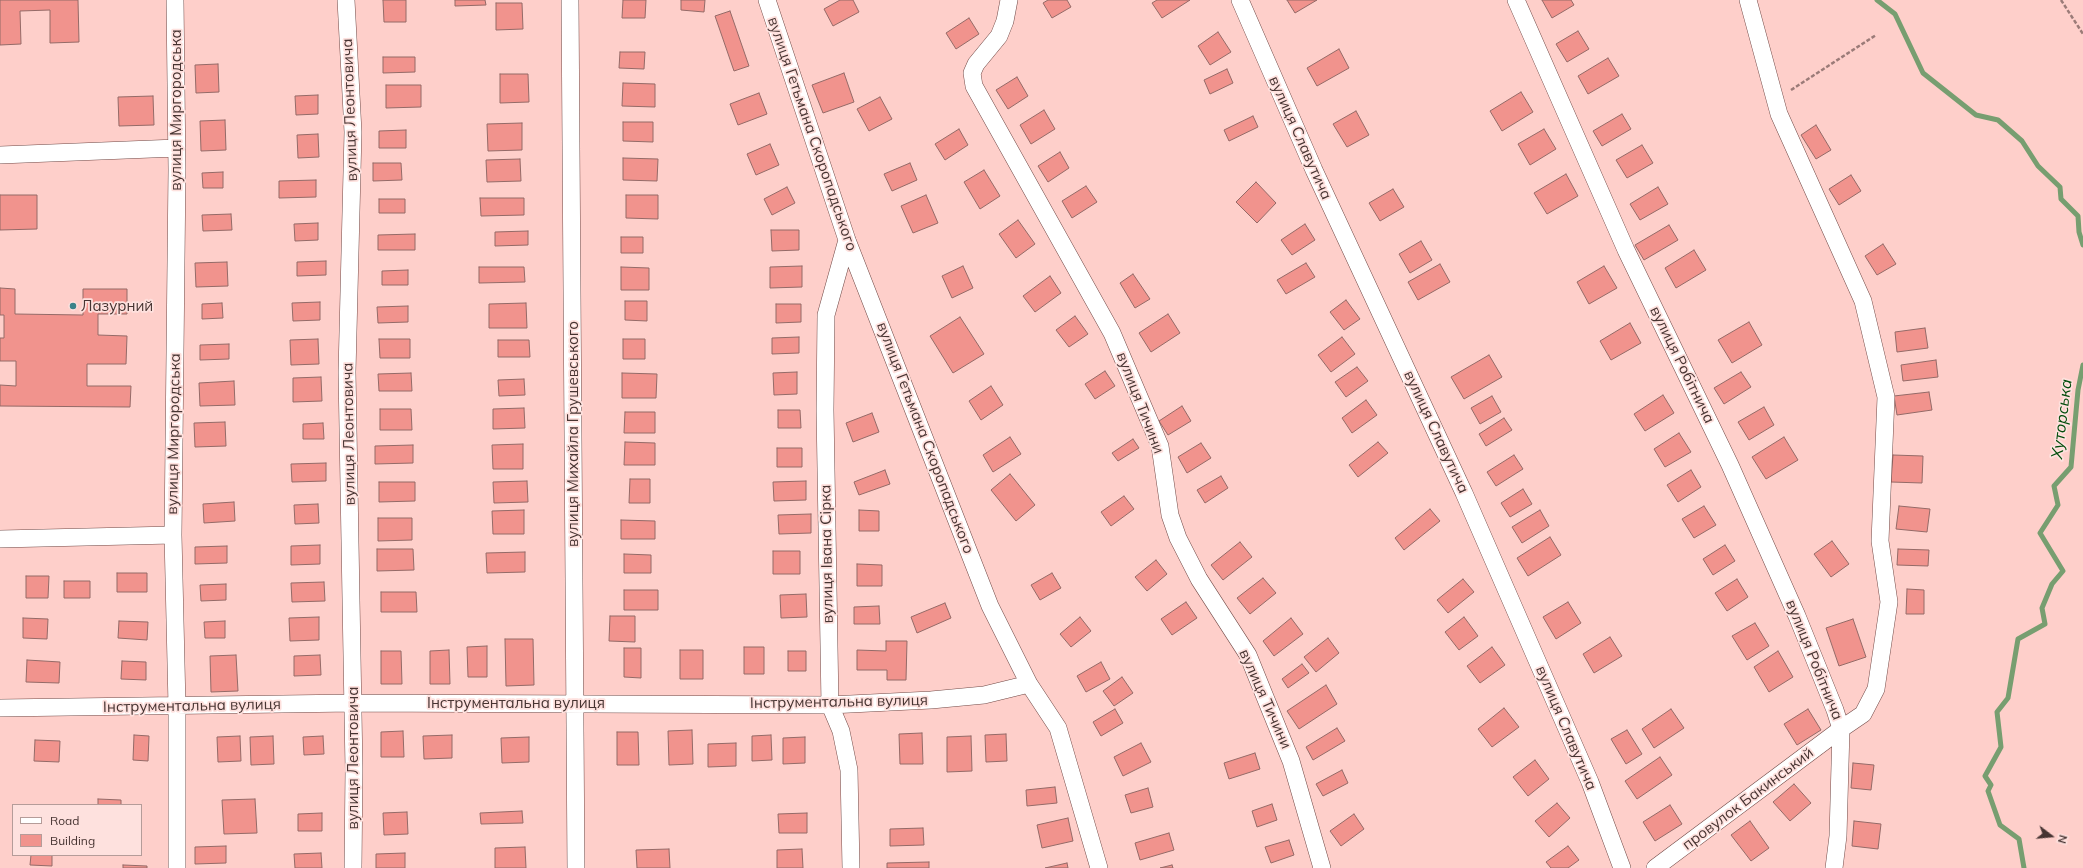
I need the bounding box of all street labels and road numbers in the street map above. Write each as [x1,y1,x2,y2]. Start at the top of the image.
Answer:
street label: вулиця Гетьмана Скоропадського [763,15,861,253]
street label: вулиця Миргородська [167,29,185,191]
street label: вулиця Леонтовича [339,38,361,182]
street label: вулиця Славутича [1265,74,1335,202]
street label: вулиця Робітнича [1646,303,1718,427]
street label: вулиця Гетьмана Скоропадського [872,320,978,556]
street label: вулиця Михайла Грушевського [564,321,582,547]
street label: вулиця Тичини [1112,350,1168,456]
street label: вулиця Миргородська [164,353,184,515]
street label: вулиця Леонтовича [339,362,359,506]
street label: вулиця Славутича [1400,368,1472,496]
street label: вулиця Івана Сірка [817,484,837,624]
street label: вулиця Робітнича [1782,597,1846,723]
street label: вулиця Тичини [1235,646,1295,752]
street label: вулиця Славутича [1532,663,1600,793]
street label: вулиця Леонтовича [344,687,362,829]
street label: Інструментальна вулиця [750,691,928,713]
street label: Інструментальна вулиця [427,694,605,712]
street label: Інструментальна вулиця [103,695,281,717]
street label: провулок Бакинський [1679,744,1817,854]

